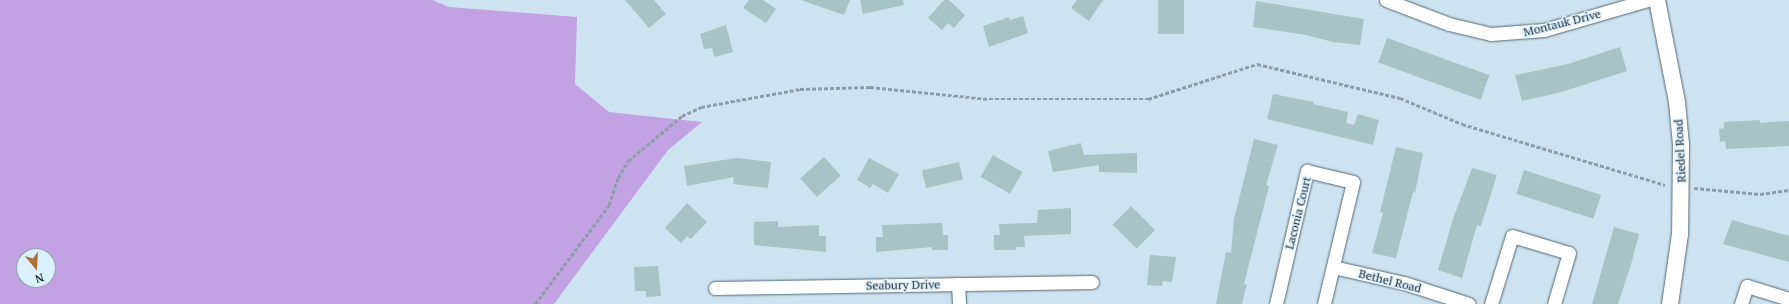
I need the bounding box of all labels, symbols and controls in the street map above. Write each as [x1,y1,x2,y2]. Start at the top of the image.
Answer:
street label: Montauk Drive [1522,6,1602,40]
street label: Riedel Road [1671,119,1689,183]
street label: Laconia Court [1282,175,1314,251]
north arrow [16,248,56,288]
street label: Bethel Road [1357,266,1423,296]
text: N [33,271,46,286]
street label: Seabury Drive [866,277,940,293]

